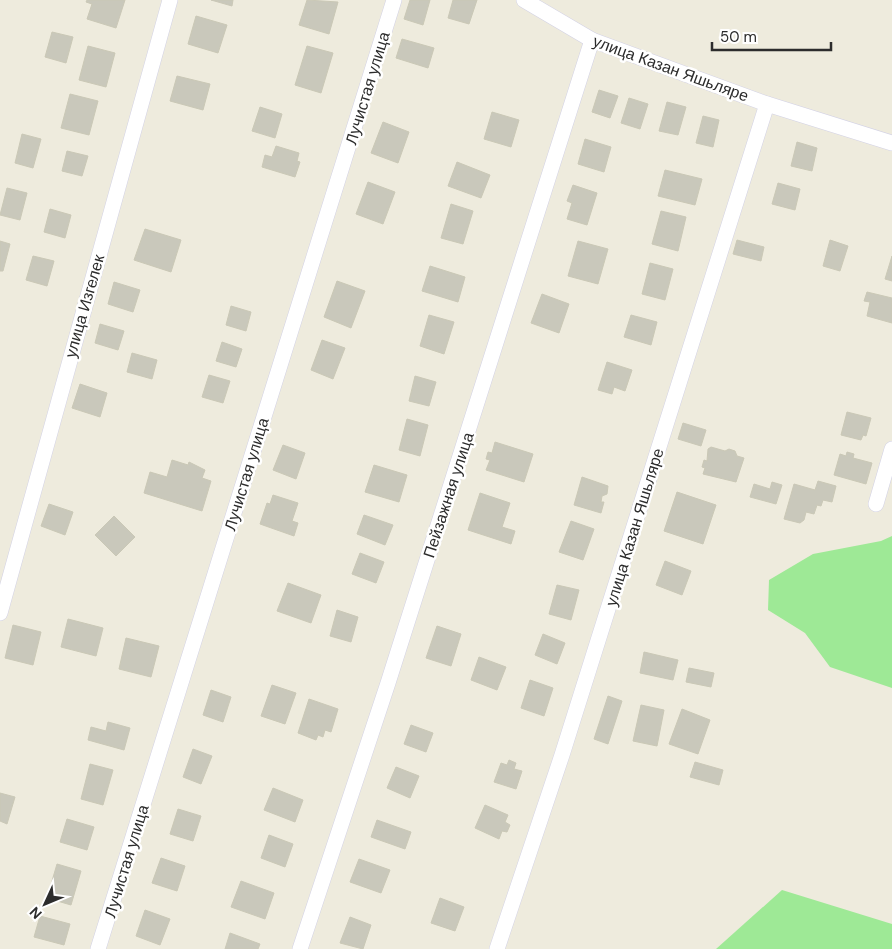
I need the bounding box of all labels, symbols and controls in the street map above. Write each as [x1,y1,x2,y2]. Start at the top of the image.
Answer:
scale bar [712,20,831,52]
text: 50 m [720,27,757,47]
street label: Лучистая улица [340,29,395,147]
street label: улица Казан Яшьляре [590,31,752,106]
street label: улица Изгелек [60,251,109,360]
street label: Лучистая улица [219,415,274,533]
street label: Пейзажная улица [418,430,479,561]
street label: улица Казан Яшьляре [600,446,669,609]
street label: Лучистая улица [99,802,154,920]
north arrow [20,879,70,929]
text: N [26,903,46,923]

